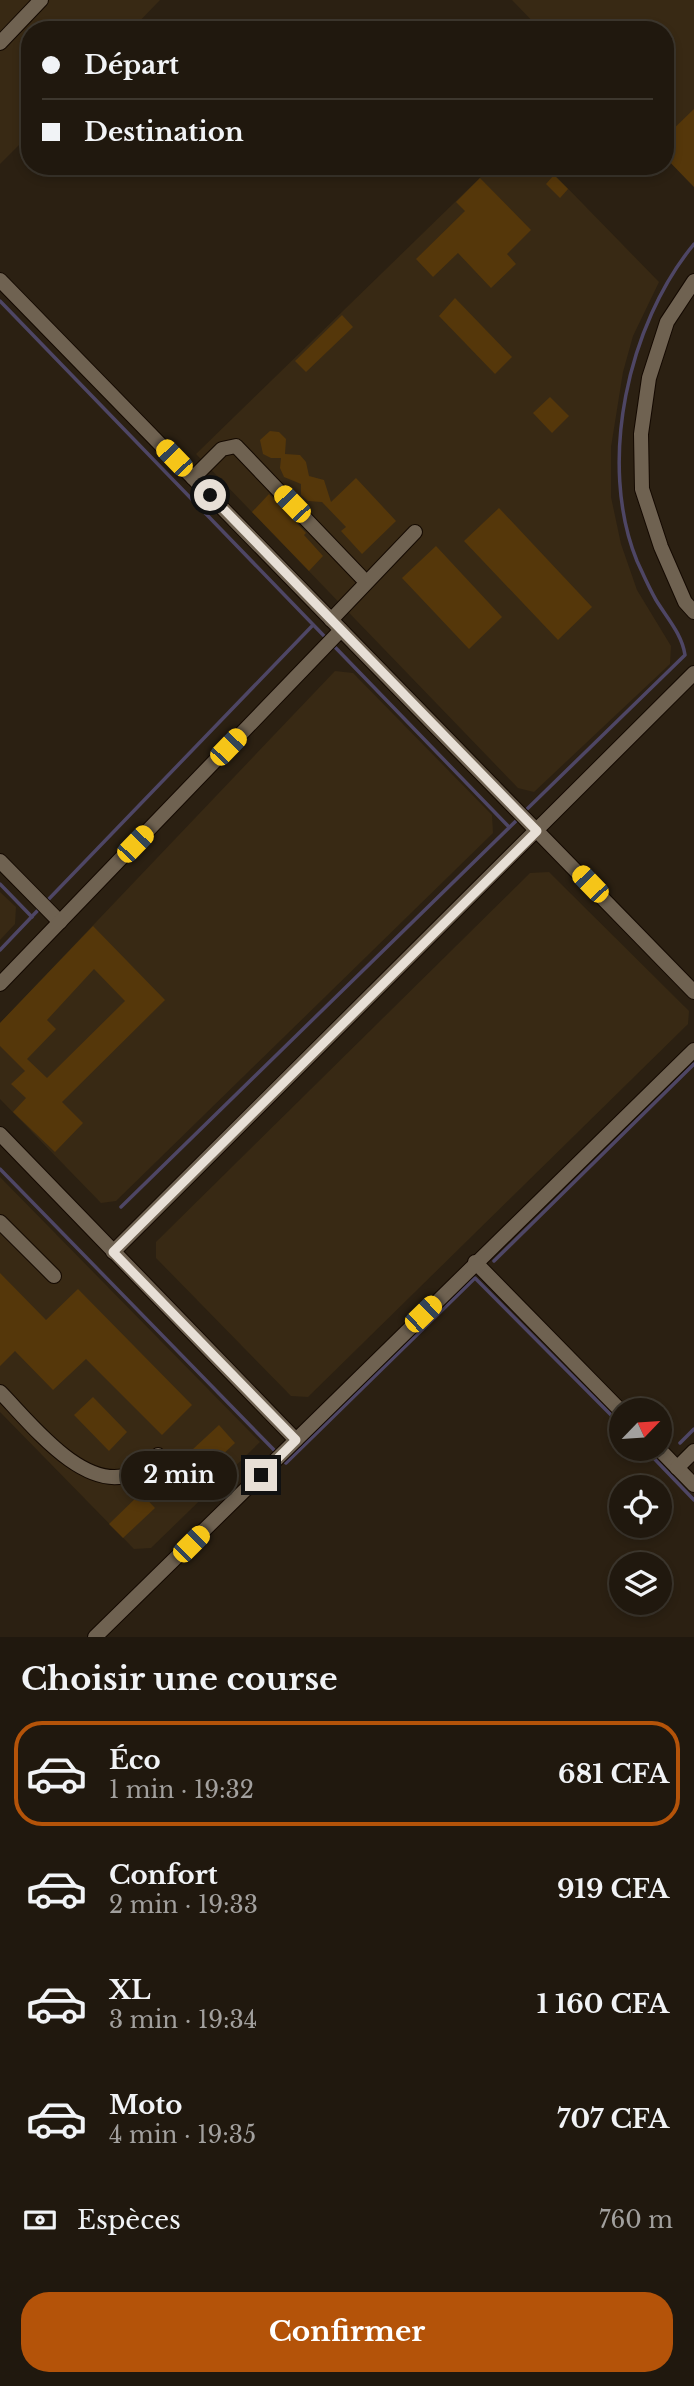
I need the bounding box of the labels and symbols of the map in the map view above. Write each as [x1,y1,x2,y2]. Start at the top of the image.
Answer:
car [152,436,197,480]
route start [194,479,226,511]
car [270,482,315,526]
car [206,725,251,769]
car [113,822,158,866]
car [568,862,613,906]
car [401,1292,446,1336]
north arrow [609,1398,672,1461]
callout: 2 min [121,1450,236,1500]
route end [245,1459,277,1491]
car [169,1522,214,1566]

